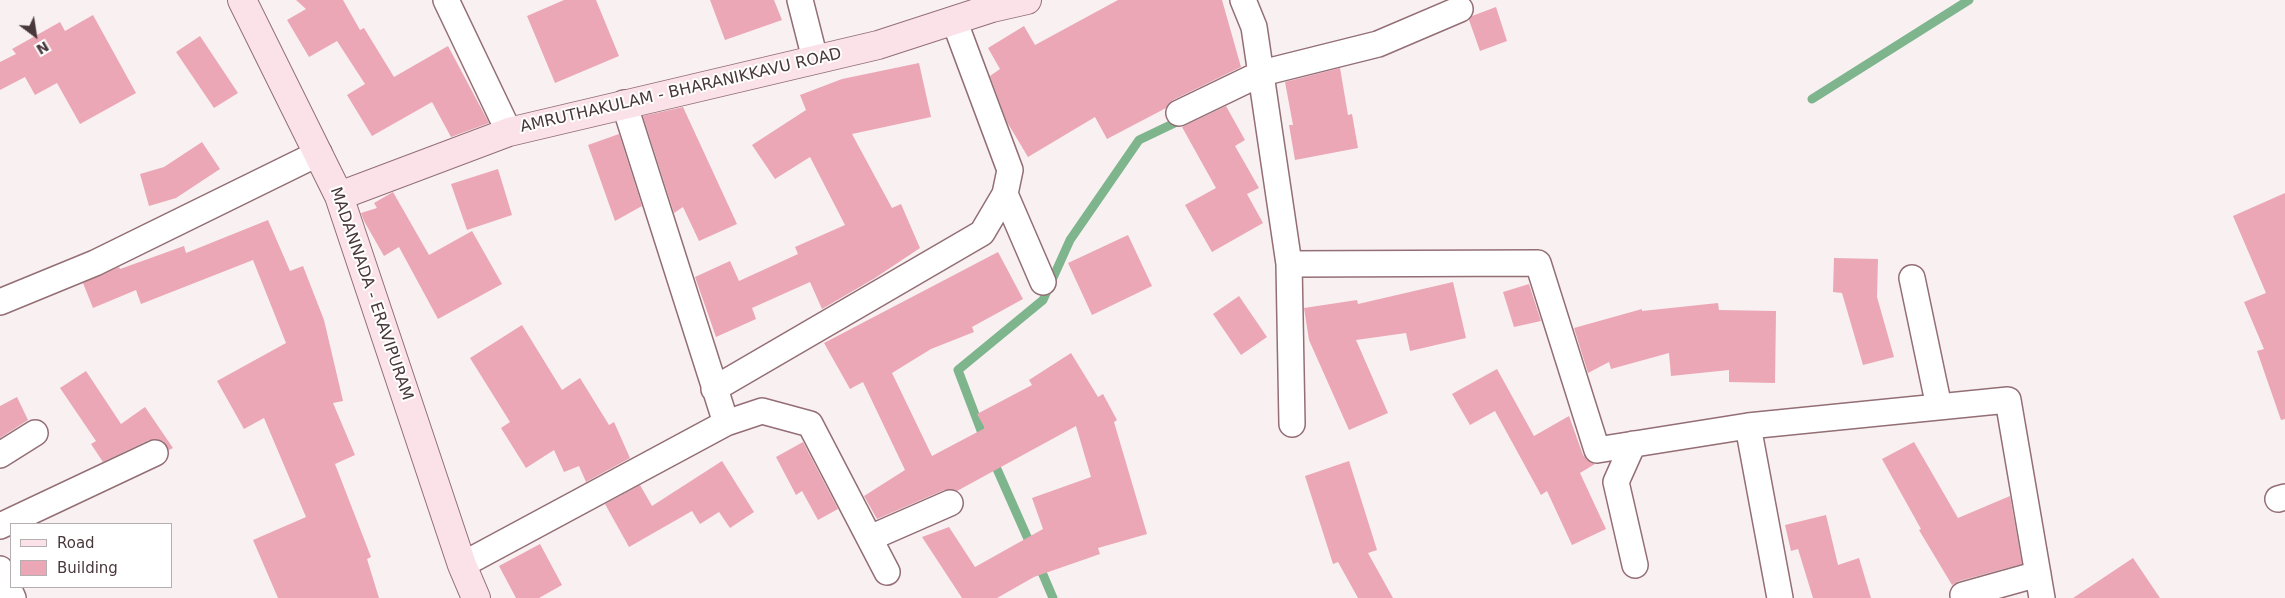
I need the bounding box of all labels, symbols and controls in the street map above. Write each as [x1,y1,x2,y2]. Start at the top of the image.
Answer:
north arrow [10,10,60,60]
text: N [34,38,52,58]
street label: AMRUTHAKULAM - BHARANIKKAVU ROAD [518,45,844,137]
street label: MADANNADA - ERAVIPURAM [325,185,417,403]
legend [10,523,172,588]
text: Road [57,534,95,552]
text: Building [57,559,118,577]

